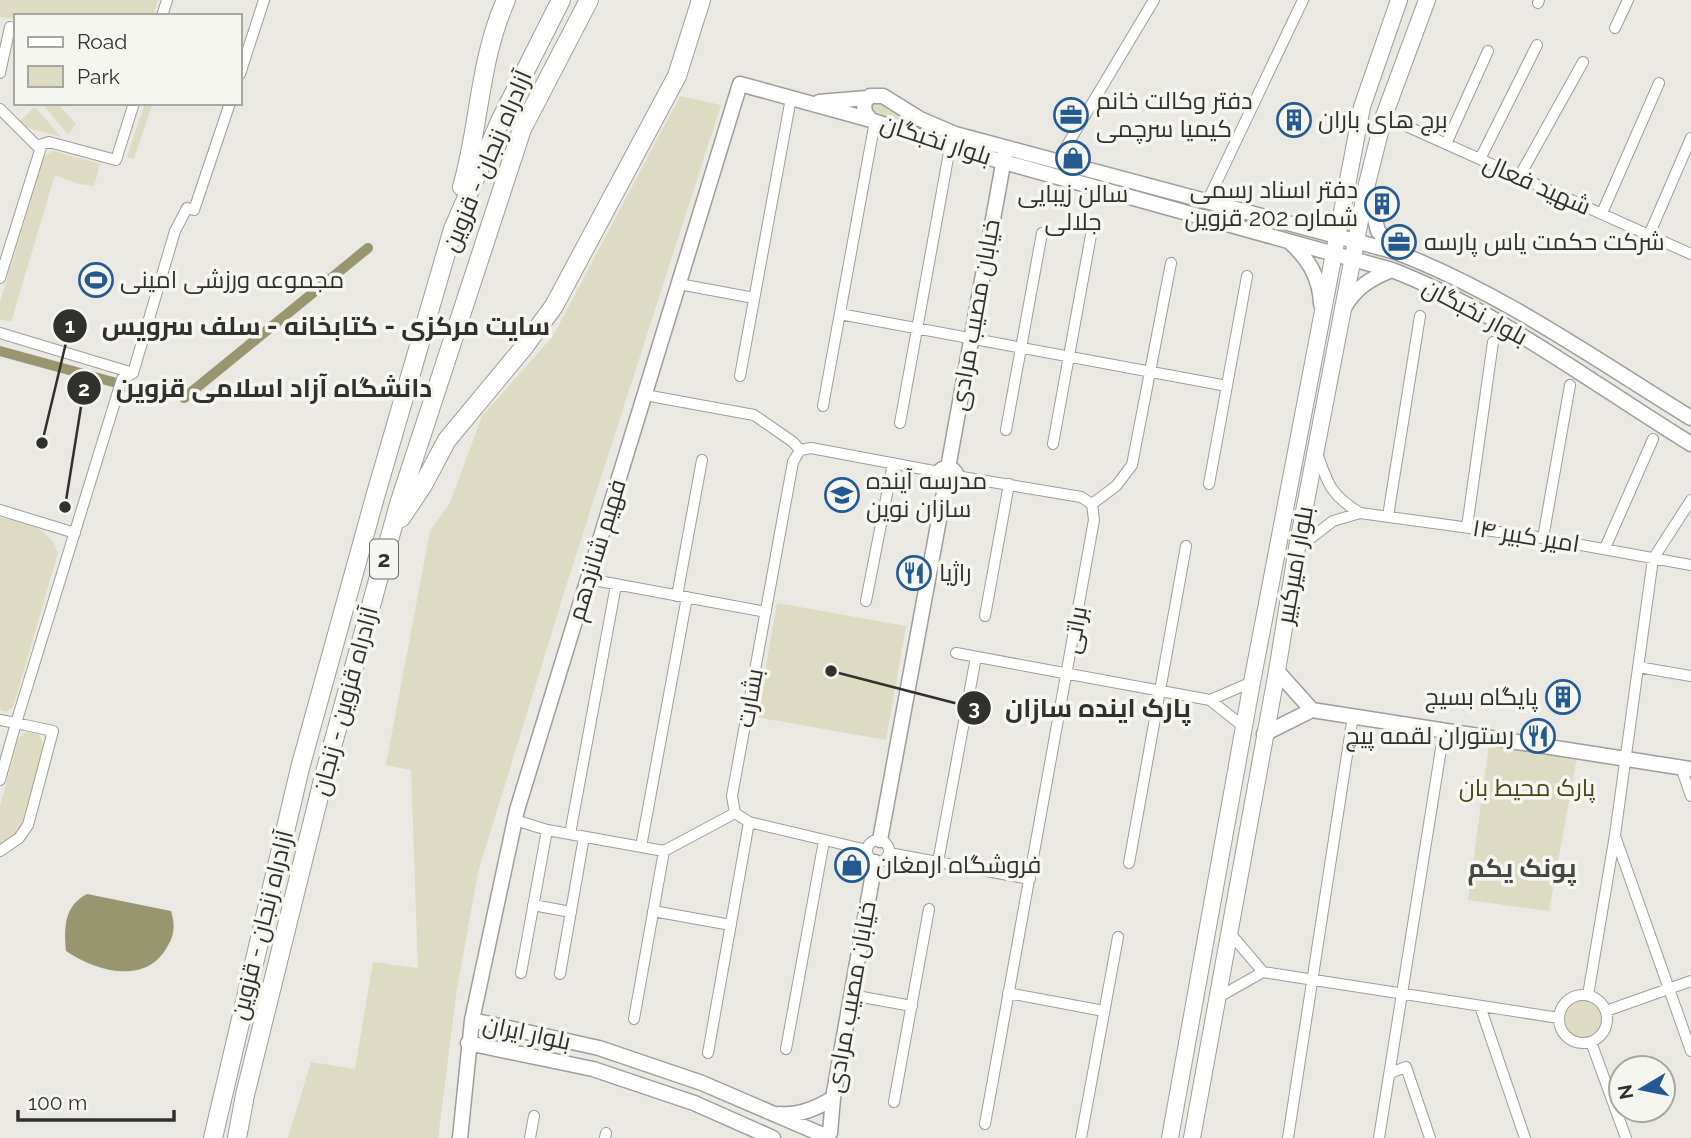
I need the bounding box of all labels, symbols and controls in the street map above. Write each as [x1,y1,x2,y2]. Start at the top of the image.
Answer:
legend [14,14,242,105]
text: Road [77,29,127,54]
text: Park [77,64,120,89]
street label: آزادراه زنجان - قزوین [435,65,538,256]
place label: دفتر وکالت خانم کیمیا سرچمی [1096,86,1253,145]
office icon: دفتر وکالت خانم کیمیا سرچمی [1052,96,1090,134]
building icon: برج های باران [1275,101,1313,139]
place label: برج های باران [1318,105,1448,136]
street label: بلوار نخبگان [877,108,995,171]
shop icon: سالن زیبایی جلالی [1054,139,1092,177]
street label: شهید فعال [1479,148,1595,221]
place label: دفتر اسناد رسمی شماره 202 قزوین [1185,175,1358,232]
place label: سالن زیبایی جلالی [1018,179,1128,236]
building icon: دفتر اسناد رسمی شماره 202 قزوین [1363,185,1401,223]
street label: خیابان مصیب مرادی [943,217,1006,413]
office icon: شرکت حکمت یاس پارسه [1380,223,1418,261]
place label: شرکت حکمت یاس پارسه [1424,227,1665,258]
sports icon: مجموعه ورزشی امینی [77,261,115,299]
place label: مجموعه ورزشی امینی [120,265,344,294]
street label: بلوار نخبگان [1418,272,1533,351]
callout: سایت مرکزی - کتابخانه - سلف سرویس [52,303,564,350]
text: سایت مرکزی - کتابخانه - سلف سرویس [102,311,550,342]
text: 1 [65,313,75,338]
callout: دانشگاه آزاد اسلامی قزوین [67,365,446,412]
text: دانشگاه آزاد اسلامی قزوین [116,373,432,404]
text: 2 [78,376,90,401]
place label: مدرسه آینده سازان نوین [866,466,987,523]
street label: فهیم شانزدهم [561,476,634,625]
school or university icon: مدرسه آینده سازان نوین [823,476,861,514]
street label: بلوار امیرکبیر [1270,504,1319,628]
street label: امیر کبیر ۱۴ [1470,513,1582,558]
road number: 2 [370,540,398,579]
restaurant icon: راژیا [895,554,933,592]
place label: راژیا [939,558,972,587]
street label: آزادراه قزوین - زنجان [305,603,384,799]
street label: براتی [1056,604,1093,656]
street label: بشارت [730,666,769,730]
building icon: پایگاه بسیج [1544,678,1582,716]
place label: پایگاه بسیج [1425,682,1539,713]
callout: پارک اینده سازان [956,684,1205,731]
text: پارک اینده سازان [1005,693,1191,726]
text: 3 [968,695,980,720]
restaurant icon: رستوران لقمه پیچ [1519,717,1557,755]
place label: رستوران لقمه پیچ [1345,721,1514,752]
park label: پارک محیط بان [1459,773,1596,804]
street label: آزادراه زنجان - قزوین [224,827,299,1023]
shop icon: فروشگاه ارمغان [833,846,871,884]
place label: فروشگاه ارمغان [876,850,1041,879]
district label: پونک یکم [1467,853,1577,886]
street label: خیابان مصیب مرادی [819,899,882,1095]
street label: بلوار ایران [481,1009,574,1056]
north arrow [1607,1054,1677,1124]
scale bar [18,1078,173,1122]
text: N [1613,1083,1637,1101]
text: 100 m [28,1090,87,1115]

